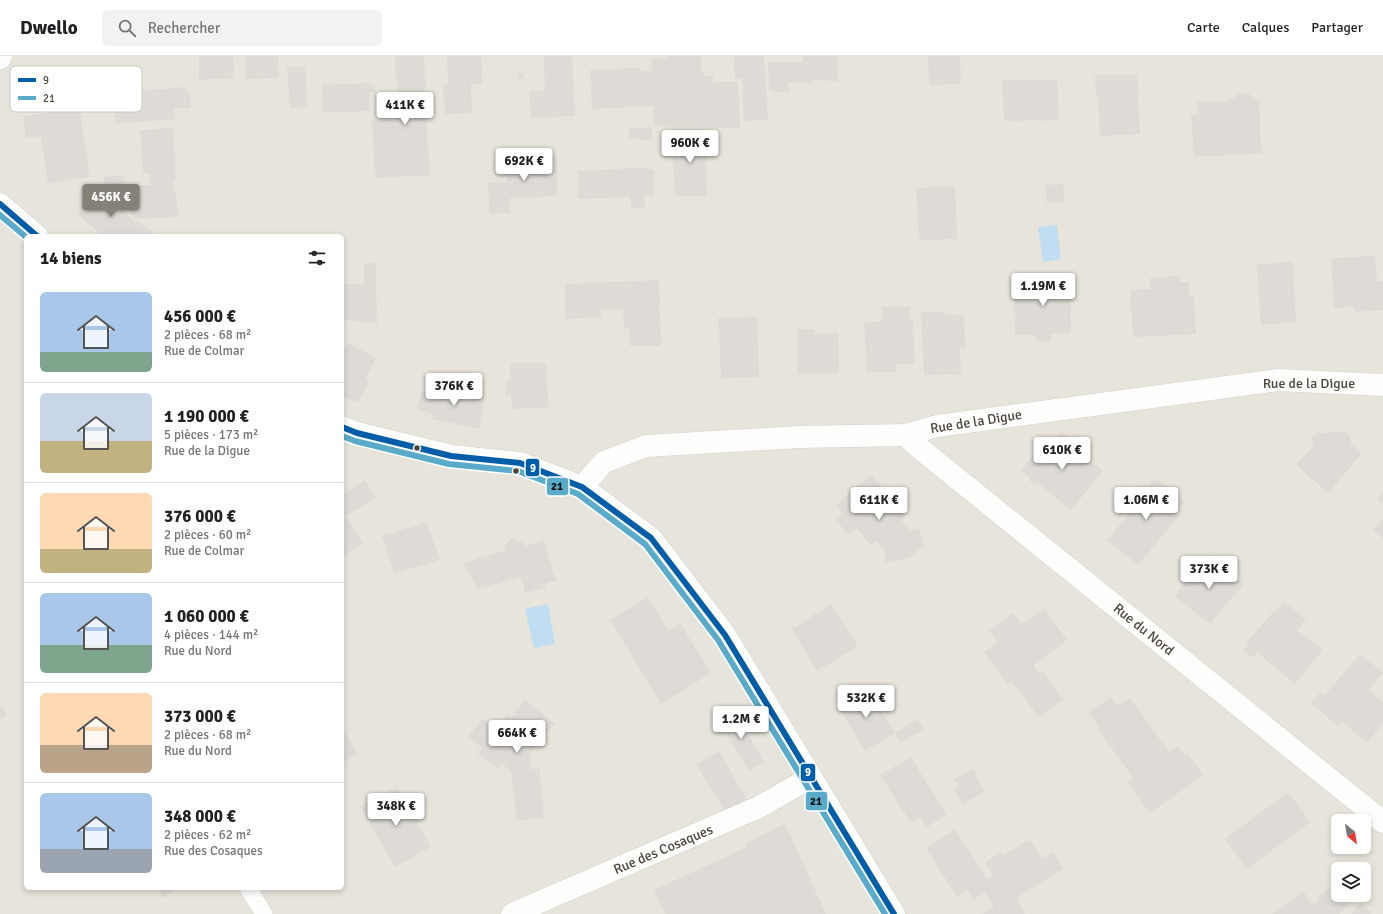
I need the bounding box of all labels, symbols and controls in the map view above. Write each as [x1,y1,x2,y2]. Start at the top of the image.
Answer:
search box [102,10,382,46]
text: Dwello [20,16,78,40]
icon: search [116,17,138,39]
text: Rechercher [148,19,220,37]
text: Carte [1187,19,1220,36]
text: Calques [1242,19,1289,36]
text: Partager [1311,19,1363,36]
legend [10,66,142,112]
text: 9 [43,74,49,87]
text: 21 [43,92,55,105]
pin: 411K € [372,92,438,126]
text: 411K € [385,97,425,113]
pin: 960K € [657,130,723,164]
text: 960K € [670,135,710,151]
pin: 692K € [491,148,557,182]
text: 692K € [504,153,544,169]
pin: 456K € [78,184,144,218]
text: 456K € [91,189,131,205]
icon: filters [306,247,328,269]
text: 14 biens [40,248,102,269]
pin: 1.19M € [1006,273,1080,307]
text: 1.19M € [1020,278,1066,294]
text: 456 000 € [164,306,236,327]
icon: home [72,308,120,356]
text: 2 pièces · 68 m² [164,327,251,343]
text: Rue de Colmar [164,343,244,359]
pin: 376K € [421,373,487,407]
street label: Rue de la Digue [1263,375,1355,392]
text: 376K € [434,378,474,394]
text: 1 190 000 € [164,406,249,427]
street label: Rue de la Digue [929,406,1023,437]
icon: home [72,409,120,457]
text: 5 pièces · 173 m² [164,427,258,443]
pin: 610K € [1029,437,1095,471]
text: 610K € [1042,442,1082,458]
text: Rue de la Digue [164,443,250,459]
unlabelled marker [412,443,422,453]
line badge: 9 [525,458,540,477]
text: 9 [530,462,536,475]
unlabelled marker [511,466,521,476]
line badge: 21 [546,477,569,496]
text: 21 [551,480,563,493]
pin: 611K € [846,487,912,521]
pin: 1.06M € [1109,487,1183,521]
text: 611K € [859,492,899,508]
text: 1.06M € [1123,492,1169,508]
text: 376 000 € [164,506,236,527]
icon: home [72,509,120,557]
text: 2 pièces · 60 m² [164,527,251,543]
text: Rue de Colmar [164,543,244,559]
pin: 373K € [1176,556,1242,590]
text: 373K € [1189,561,1229,577]
street label: Rue du Nord [1110,600,1177,659]
text: 1 060 000 € [164,606,249,627]
icon: home [72,609,120,657]
text: 4 pièces · 144 m² [164,627,258,643]
text: Rue du Nord [164,643,232,659]
pin: 532K € [833,685,899,719]
text: 532K € [846,690,886,706]
text: 373 000 € [164,706,236,727]
pin: 1.2M € [708,706,774,740]
icon: home [72,709,120,757]
text: 1.2M € [722,711,760,727]
pin: 664K € [484,720,550,754]
text: 664K € [497,725,537,741]
text: 2 pièces · 68 m² [164,727,251,743]
text: Rue du Nord [164,743,232,759]
line badge: 9 [800,763,816,782]
text: 9 [805,766,811,779]
line badge: 21 [805,791,828,811]
pin: 348K € [363,793,429,827]
text: 21 [810,795,822,808]
text: 348K € [376,798,416,814]
text: 348 000 € [164,806,236,827]
icon: home [72,809,120,857]
north arrow [1331,814,1371,854]
map controls [1331,814,1371,902]
street label: Rue des Cosaques [611,821,715,878]
text: 2 pièces · 62 m² [164,827,251,843]
text: Rue des Cosaques [164,843,263,859]
button: layers [1331,862,1371,902]

